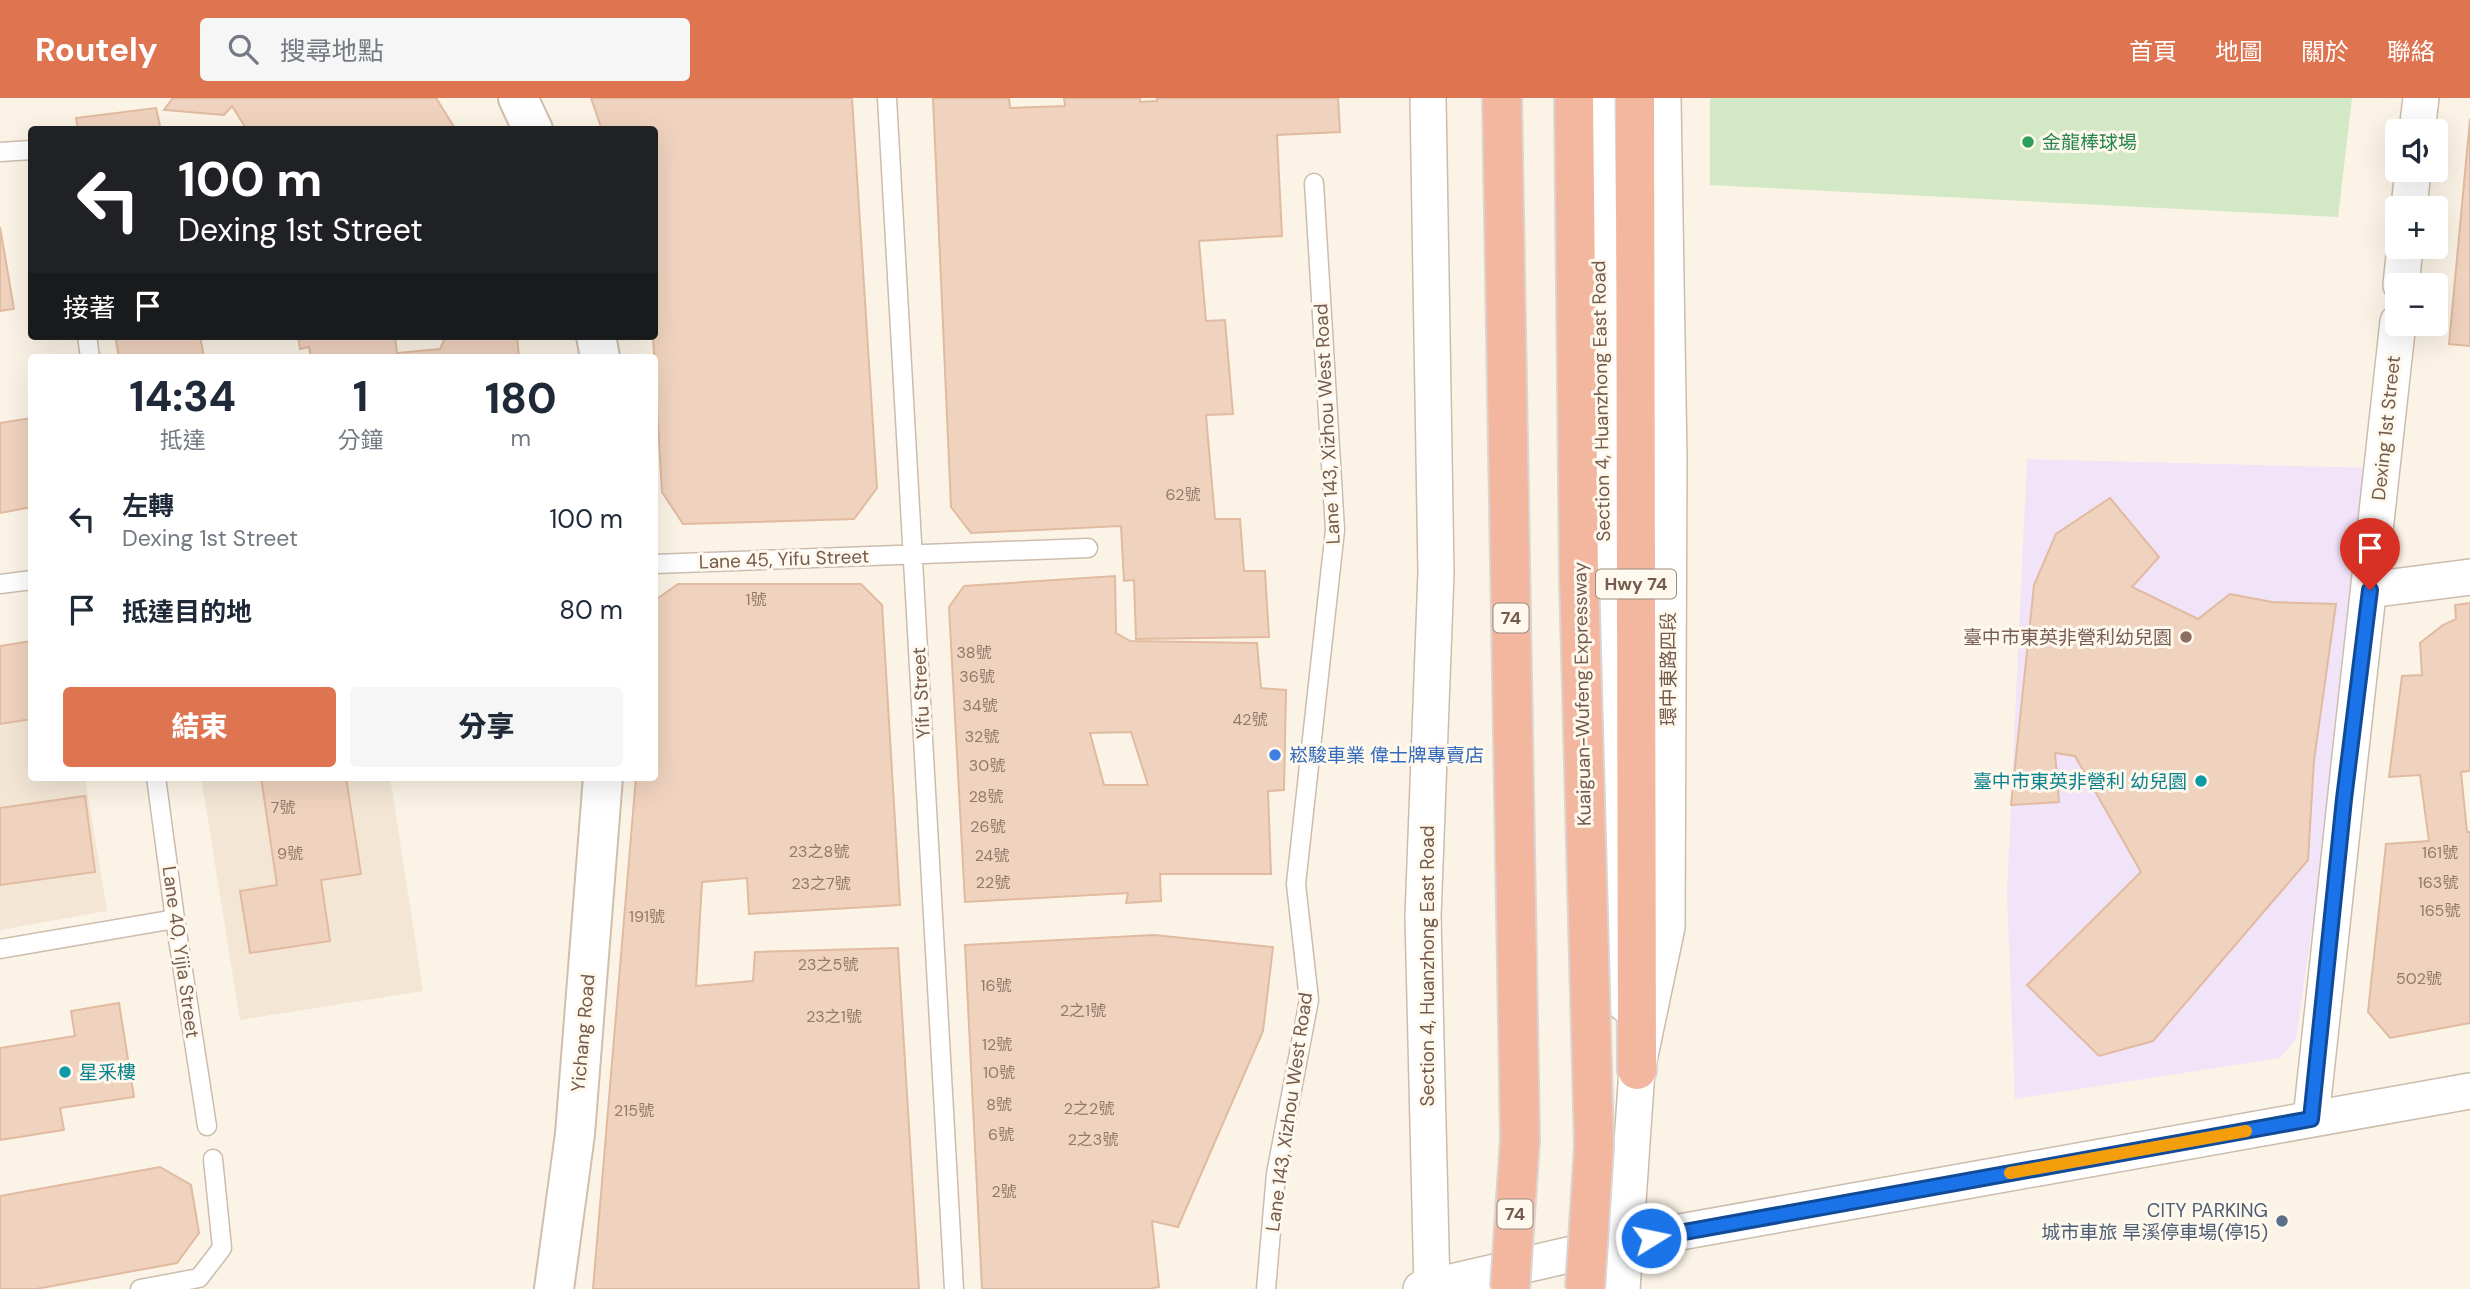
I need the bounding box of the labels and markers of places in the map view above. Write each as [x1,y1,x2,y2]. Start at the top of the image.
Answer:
place label: 金龍棒球場 [2042,130,2137,155]
marker: 金龍棒球場 [2020,134,2036,150]
pin [2340,518,2400,590]
place label: 臺中市東英非營利幼兒園 [1963,625,2172,650]
marker: 臺中市東英非營利幼兒園 [2178,629,2194,645]
place label: 崧駿車業 偉士牌專賣店 [1289,743,1484,768]
marker: 崧駿車業 偉士牌專賣店 [1267,747,1283,763]
place label: 臺中市東英非營利 幼兒園 [1973,769,2187,794]
marker: 臺中市東英非營利 幼兒園 [2193,773,2209,789]
place label: 星釆樓 [79,1060,136,1085]
marker: 星釆樓 [57,1064,73,1080]
place label: CITY PARKING 城市車旅 旱溪停車場(停15) [2041,1198,2268,1245]
marker: CITY PARKING 城市車旅 旱溪停車場(停15) [2274,1213,2290,1229]

